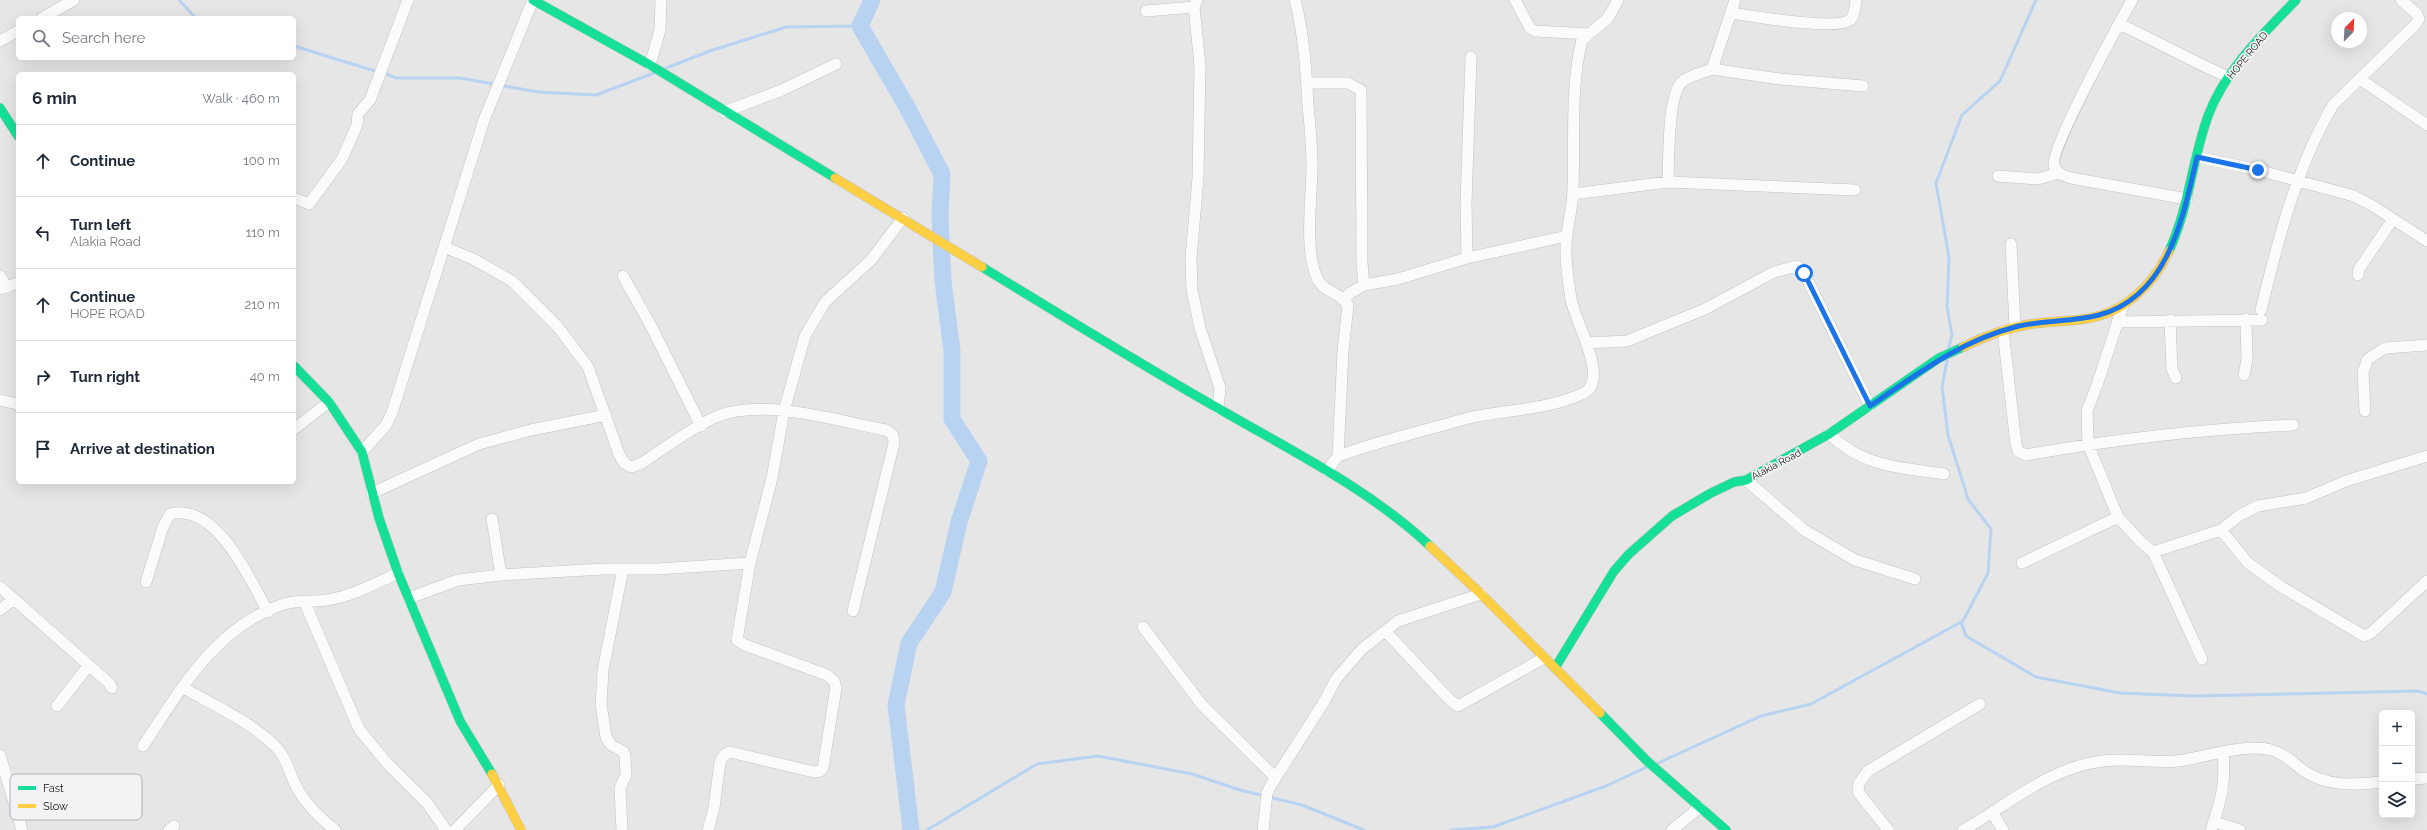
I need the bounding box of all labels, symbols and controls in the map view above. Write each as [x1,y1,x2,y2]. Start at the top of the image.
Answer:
north arrow [2331,12,2367,48]
search box [16,16,296,60]
icon: search [30,27,52,49]
text: Search here [62,29,145,47]
street label: HOPE ROAD [2225,30,2270,81]
text: 6 min [32,88,77,108]
text: Walk · 460 m [202,91,280,106]
icon: ahead [32,150,54,172]
text: Continue [70,152,135,170]
text: 100 m [243,153,280,168]
route end [2249,161,2267,179]
text: Turn left [70,216,131,234]
icon: left [32,222,54,244]
text: 110 m [246,225,280,240]
text: Alakia Road [70,234,141,249]
route start [1795,264,1813,282]
text: Continue [70,288,135,306]
icon: ahead [32,294,54,316]
text: 210 m [244,297,280,312]
text: HOPE ROAD [70,306,145,321]
icon: right [32,366,54,388]
text: Turn right [70,368,140,386]
text: 40 m [250,369,280,384]
icon: arrive [32,438,54,460]
text: Arrive at destination [70,440,215,458]
street label: Alakia Road [1750,447,1803,482]
map controls [2379,710,2415,818]
button: + [2379,710,2415,746]
button: − [2379,746,2415,782]
legend [10,774,142,820]
text: Fast [43,782,64,795]
button: layers [2379,782,2415,818]
text: Slow [43,800,68,813]

